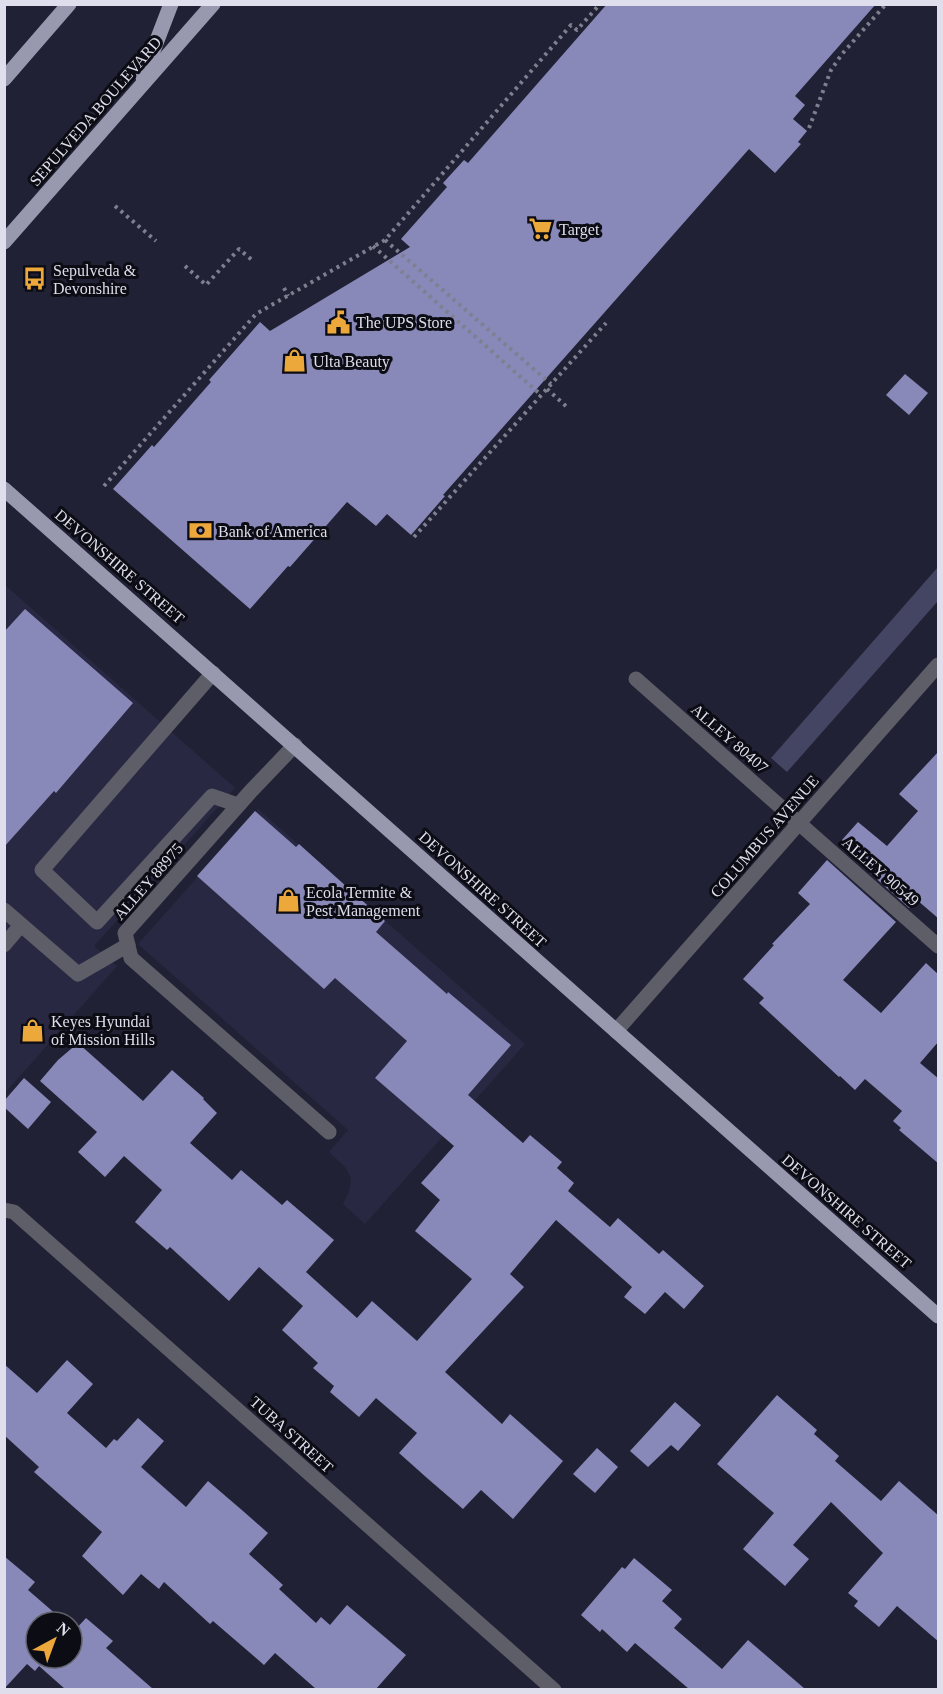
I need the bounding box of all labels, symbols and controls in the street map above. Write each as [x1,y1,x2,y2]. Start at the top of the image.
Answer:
street label: SEPULVEDA BOULEVARD [26,33,165,189]
supermarket icon: Target [528,216,554,242]
place label: Target [559,221,600,239]
place label: Sepulveda & Devonshire [53,262,137,297]
bus stop icon: Sepulveda & Devonshire [22,266,48,292]
public building icon: The UPS Store [325,309,351,335]
place label: The UPS Store [356,314,452,331]
shop icon: Ulta Beauty [282,348,308,374]
place label: Ulta Beauty [313,353,390,371]
street label: DEVONSHIRE STREET [52,506,188,627]
bank icon: Bank of America [187,518,213,544]
place label: Bank of America [218,523,327,540]
street label: ALLEY 80407 [688,701,771,776]
street label: COLUMBUS AVENUE [707,772,822,901]
street label: DEVONSHIRE STREET [416,828,550,951]
street label: ALLEY 90549 [839,834,922,909]
street label: ALLEY 88975 [111,840,186,923]
place label: Ecola Termite & Pest Management [306,884,421,920]
shop icon: Ecola Termite & Pest Management [275,888,301,914]
place label: Keyes Hyundai of Mission Hills [51,1013,155,1048]
shop icon: Keyes Hyundai of Mission Hills [20,1017,46,1043]
street label: DEVONSHIRE STREET [779,1151,915,1272]
street label: TUBA STREET [247,1393,337,1476]
north arrow [24,1610,84,1670]
text: N [54,1619,74,1640]

